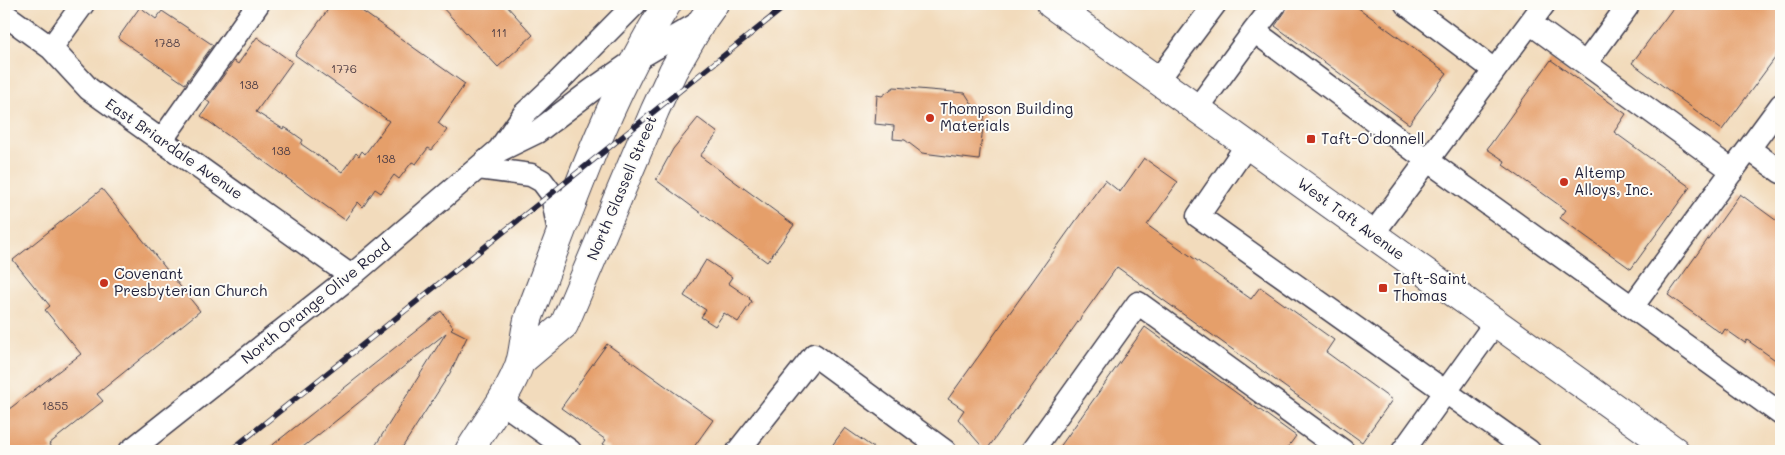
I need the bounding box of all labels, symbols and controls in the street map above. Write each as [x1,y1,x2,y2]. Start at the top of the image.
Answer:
house number: 111 [491,24,507,40]
house number: 1788 [154,34,180,50]
house number: 1776 [331,60,357,76]
house number: 138 [239,76,259,92]
street label: East Briardale Avenue [102,93,247,203]
place label: Thompson Building Materials [940,98,1074,135]
street label: North Glassell Street [581,112,661,263]
marker: Thompson Building Materials [924,112,936,124]
place label: Taft-O'donnell [1321,128,1425,148]
marker: Taft-O'donnell [1305,133,1317,145]
house number: 138 [271,142,291,158]
house number: 138 [376,150,396,166]
place label: Altemp Alloys, Inc. [1574,162,1653,199]
street label: West Taft Avenue [1294,172,1409,264]
marker: Altemp Alloys, Inc. [1558,176,1570,188]
street label: North Orange Olive Road [236,235,394,368]
place label: Covenant Presbyterian Church [114,263,267,300]
place label: Taft-Saint Thomas [1393,268,1467,305]
marker: Covenant Presbyterian Church [98,277,110,289]
marker: Taft-Saint Thomas [1377,282,1389,294]
house number: 1855 [42,397,68,413]

